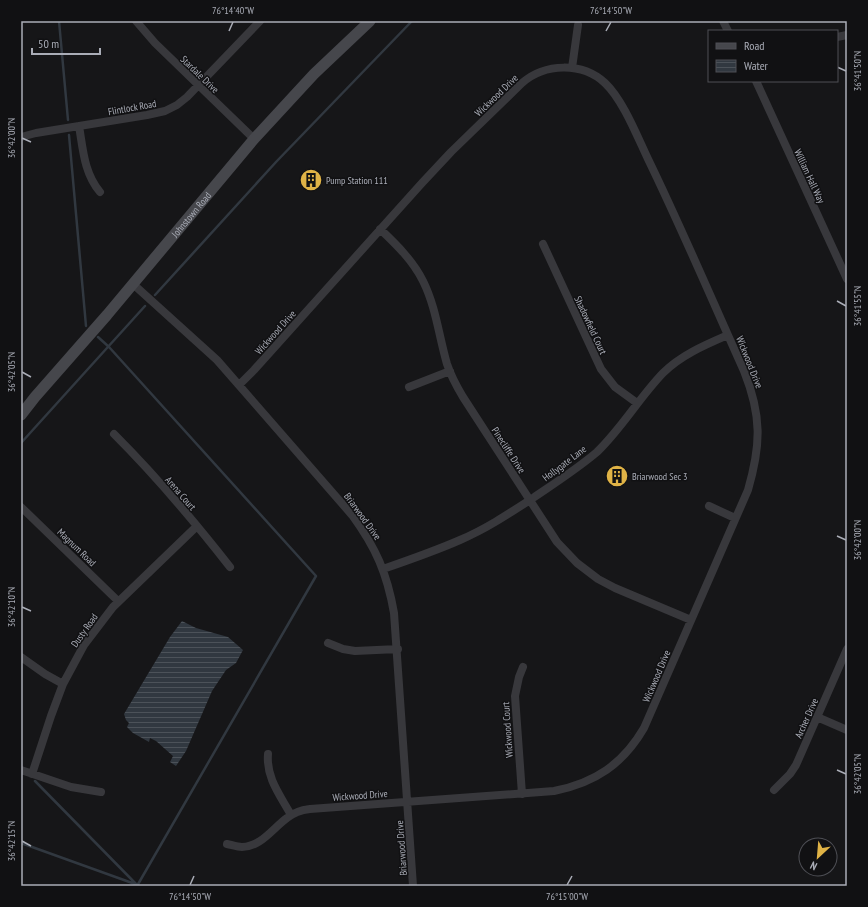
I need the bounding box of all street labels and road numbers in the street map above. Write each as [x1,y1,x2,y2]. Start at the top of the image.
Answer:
street label: Stardale Drive [178,53,222,96]
street label: Wickwood Drive [472,71,521,119]
street label: Flintlock Road [107,97,157,118]
street label: William Hall Way [791,147,828,206]
street label: Johnstown Road [168,189,214,241]
street label: Shadowfield Court [571,294,610,357]
street label: Wickwood Drive [252,307,299,357]
street label: Wickwood Drive [733,334,766,390]
street label: Pinecliffe Drive [489,425,528,476]
street label: Hollygate Lane [540,443,589,484]
street label: Arena Court [162,474,199,513]
street label: Briarwood Drive [341,490,384,543]
street label: Magnum Road [54,526,99,569]
street label: Dusty Road [68,611,101,650]
street label: Wickwood Drive [640,648,673,704]
street label: Archer Drive [792,696,821,740]
street label: Wickwood Court [499,701,516,758]
street label: Wickwood Drive [332,787,388,804]
street label: Briarwood Drive [393,820,410,876]

